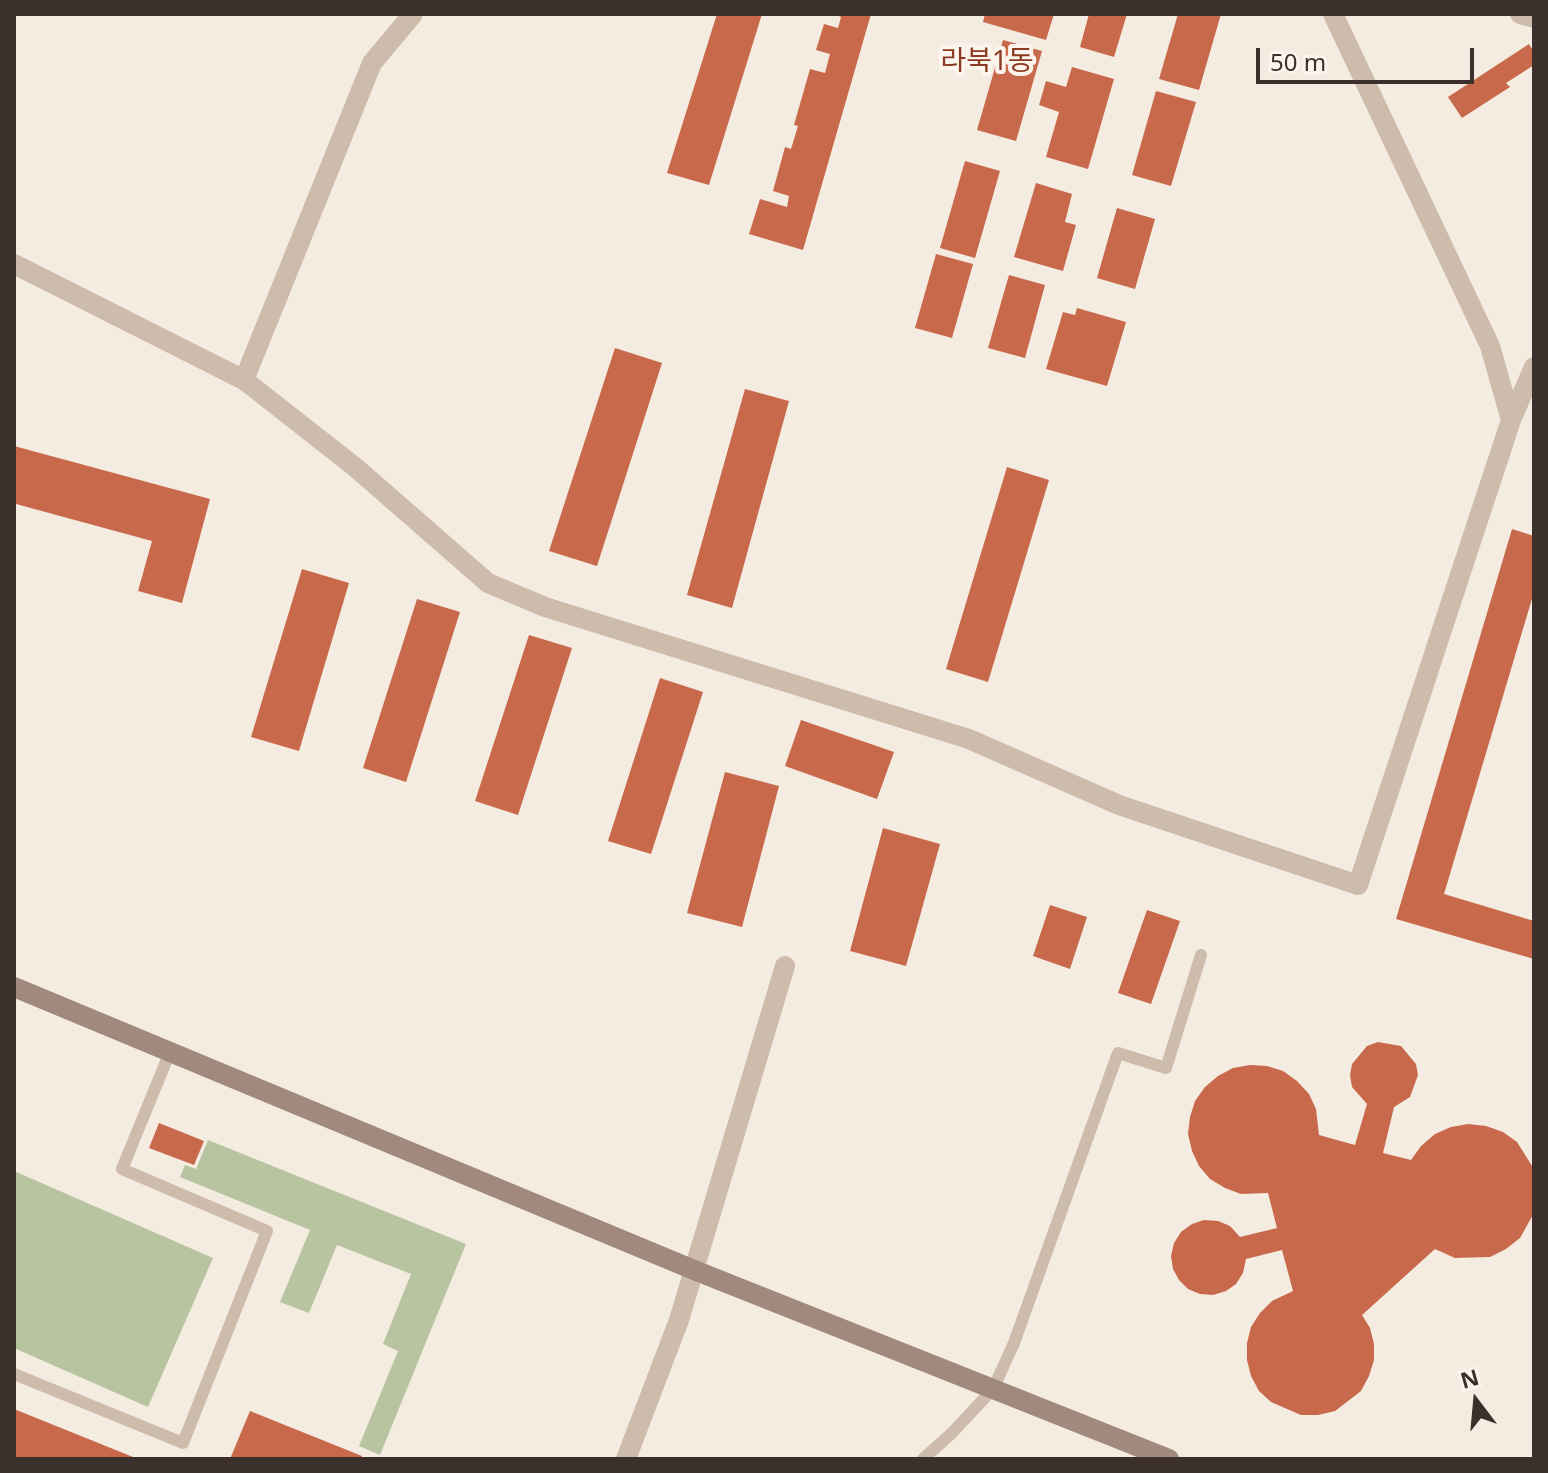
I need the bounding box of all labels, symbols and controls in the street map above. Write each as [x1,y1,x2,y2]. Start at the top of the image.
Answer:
scale bar [1260,32,1478,82]
district label: 라북1동 [940,45,1034,79]
text: 50 m [1270,45,1326,78]
north arrow [1436,1361,1516,1441]
text: N [1457,1361,1482,1395]

